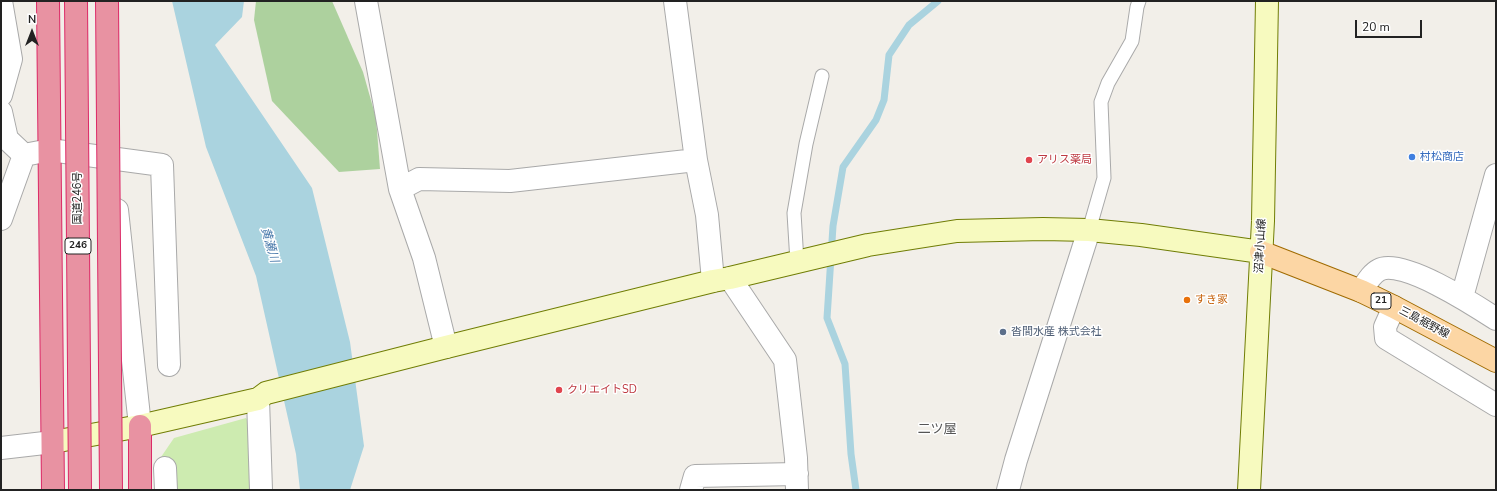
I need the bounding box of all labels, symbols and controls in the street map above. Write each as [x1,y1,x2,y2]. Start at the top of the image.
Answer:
north arrow [12,12,52,52]
text: N [28,12,36,27]
scale bar [1357,12,1424,38]
text: 20 m [1362,19,1390,35]
place label: 村松商店 [1420,150,1464,164]
marker: 村松商店 [1407,152,1417,162]
place label: アリス薬局 [1037,153,1092,167]
marker: アリス薬局 [1024,155,1034,165]
street label: 国道246号 [71,172,85,224]
street label: 沼津小山線 [1253,218,1269,274]
water label: 黄瀬川 [257,226,281,264]
road number: 246 [65,238,91,254]
place label: すき家 [1195,293,1228,307]
road number: 21 [1371,293,1391,309]
marker: すき家 [1182,295,1192,305]
street label: 三島裾野線 [1397,304,1451,342]
place label: 沓間水産 株式会社 [1011,325,1102,339]
marker: 沓間水産 株式会社 [998,327,1008,337]
place label: クリエイトSD [567,383,637,397]
marker: クリエイトSD [554,385,564,395]
district label: 二ツ屋 [918,422,956,438]

